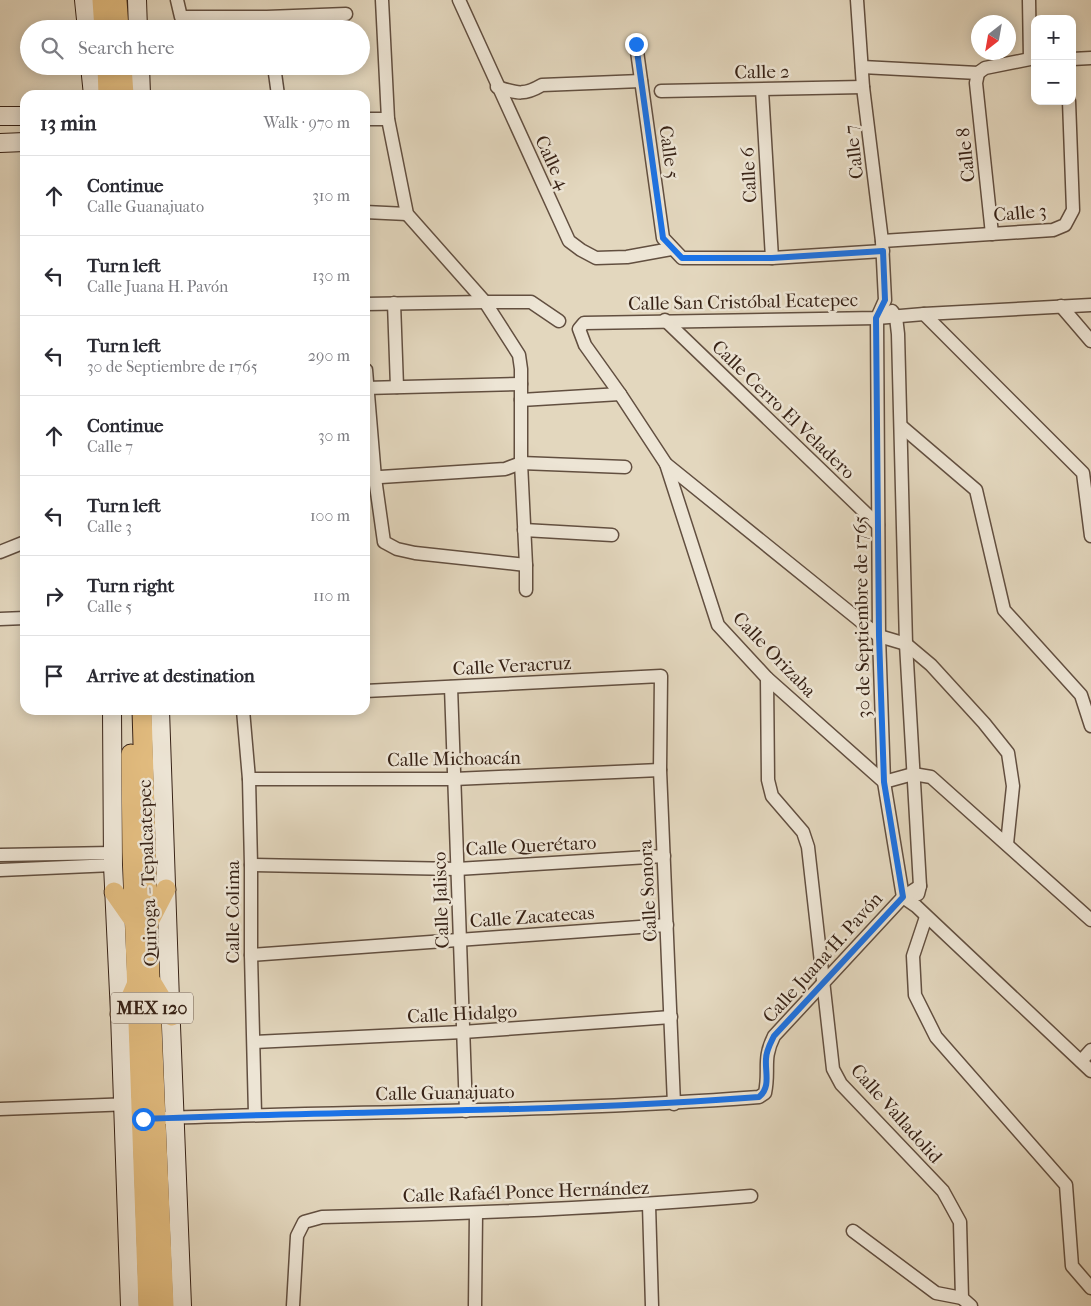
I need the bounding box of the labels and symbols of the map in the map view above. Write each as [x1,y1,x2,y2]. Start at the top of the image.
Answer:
north arrow [971,15,1016,60]
route end [625,33,648,56]
street label: Calle 2 [734,61,790,83]
street label: Calle 7 [840,123,868,180]
street label: Calle 5 [654,124,684,180]
street label: Calle 8 [952,126,980,183]
street label: Calle 4 [530,132,574,193]
street label: Calle 6 [737,146,761,203]
street label: Calle 3 [993,200,1048,226]
street label: Calle San Cristóbal Ecatepec [628,289,858,315]
street label: Calle Cerro El Veladero [707,336,860,484]
street label: 30 de Septiembre de 1765 [849,516,875,718]
street label: Calle Orizaba [728,607,821,702]
street label: Calle Veracruz [452,652,572,680]
street label: Calle Michoacán [387,747,521,771]
street label: Quiroga - Tepalcatepec [134,779,162,967]
street label: Calle Querétaro [465,832,597,860]
street label: Calle Sonora [634,839,662,942]
street label: Calle Jalisco [428,851,454,949]
street label: Calle Colima [222,860,244,964]
street label: Calle Juana H. Pavón [758,888,887,1027]
street label: Calle Zacatecas [469,902,595,932]
road number: MEX 120 [111,992,193,1024]
street label: Calle Hidalgo [407,1000,518,1028]
street label: Calle Valladolid [846,1060,947,1168]
street label: Calle Guanajuato [375,1081,515,1105]
route start [132,1108,155,1131]
street label: Calle Rafaél Ponce Hernández [402,1177,650,1207]

